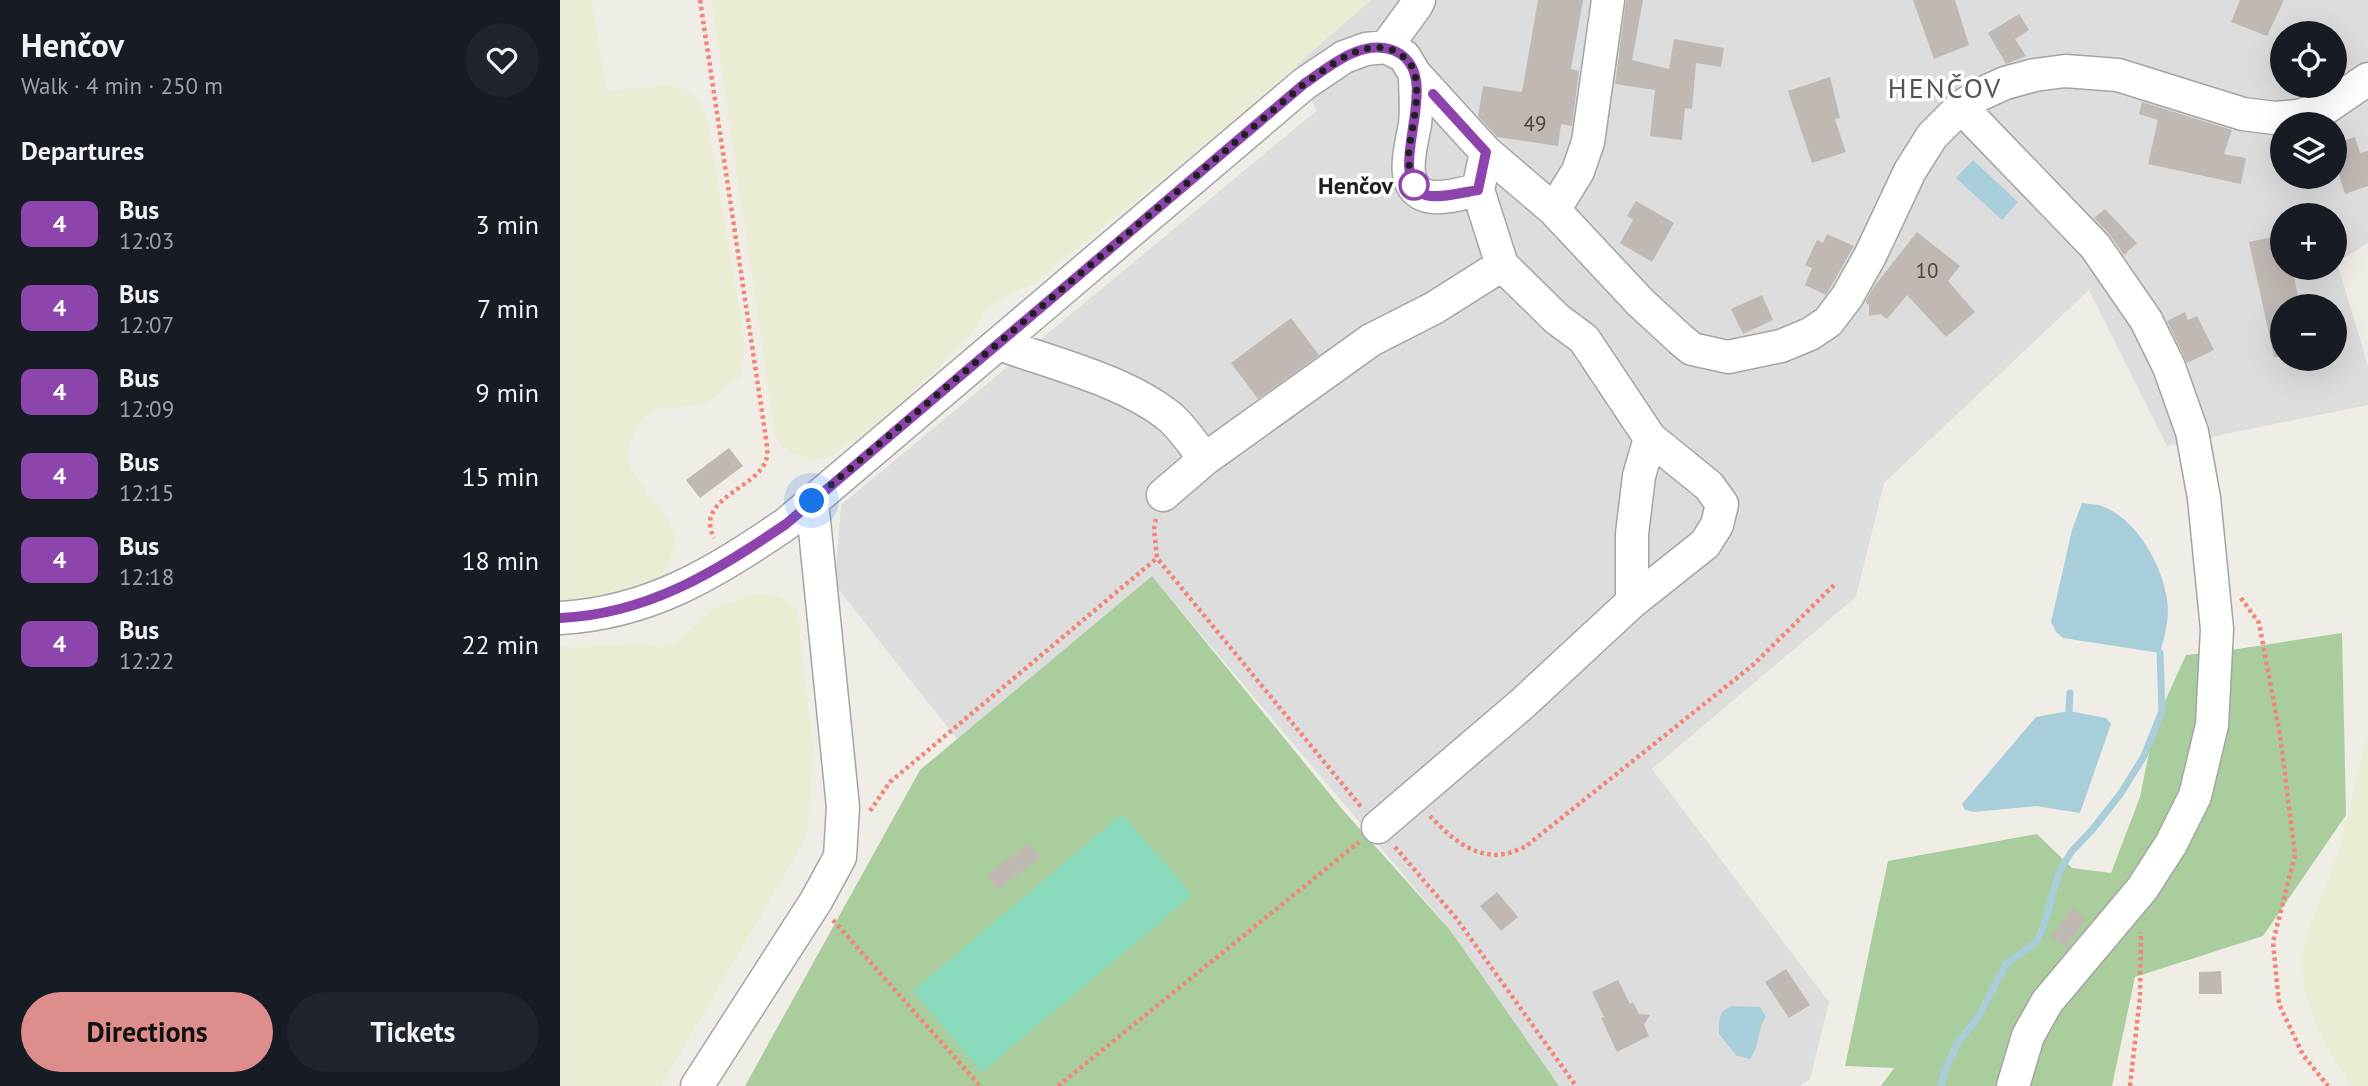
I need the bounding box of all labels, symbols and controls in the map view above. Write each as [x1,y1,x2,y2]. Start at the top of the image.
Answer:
map controls [2270,21,2347,371]
button: locate [2270,21,2347,98]
text: Henčov [21,23,124,66]
button: heart [465,23,539,97]
district label: HENČOV [1888,69,2002,106]
text: Walk · 4 min · 250 m [21,71,223,100]
house number: 49 [1524,110,1546,137]
button: layers [2270,112,2347,189]
text: Departures [21,134,144,167]
place label: Henčov [1318,170,1394,201]
marker: Henčov [1399,170,1429,200]
text: Bus [119,193,159,226]
button: + [2270,203,2347,280]
text: 4 [53,208,66,239]
text: 3 min [476,208,539,241]
text: 12:03 [119,226,174,255]
house number: 10 [1916,257,1938,284]
text: Bus [119,277,159,310]
text: 4 [53,292,66,323]
text: 7 min [477,292,539,325]
button: − [2270,294,2347,371]
text: 12:07 [119,310,174,339]
text: Bus [119,361,159,394]
text: 4 [53,376,66,407]
text: 9 min [476,376,539,409]
text: 12:09 [119,394,174,423]
text: Bus [119,445,159,478]
text: 4 [53,460,66,491]
text: 15 min [461,460,539,493]
text: 12:15 [119,478,174,507]
your location [794,483,829,518]
text: Bus [119,529,159,562]
text: 4 [53,544,66,575]
text: 18 min [461,544,539,577]
text: 12:18 [119,562,174,591]
text: Bus [119,613,159,646]
text: 4 [53,628,66,659]
text: 22 min [461,628,539,661]
text: 12:22 [119,646,174,675]
button: Directions [21,992,273,1072]
button: Tickets [287,992,539,1072]

